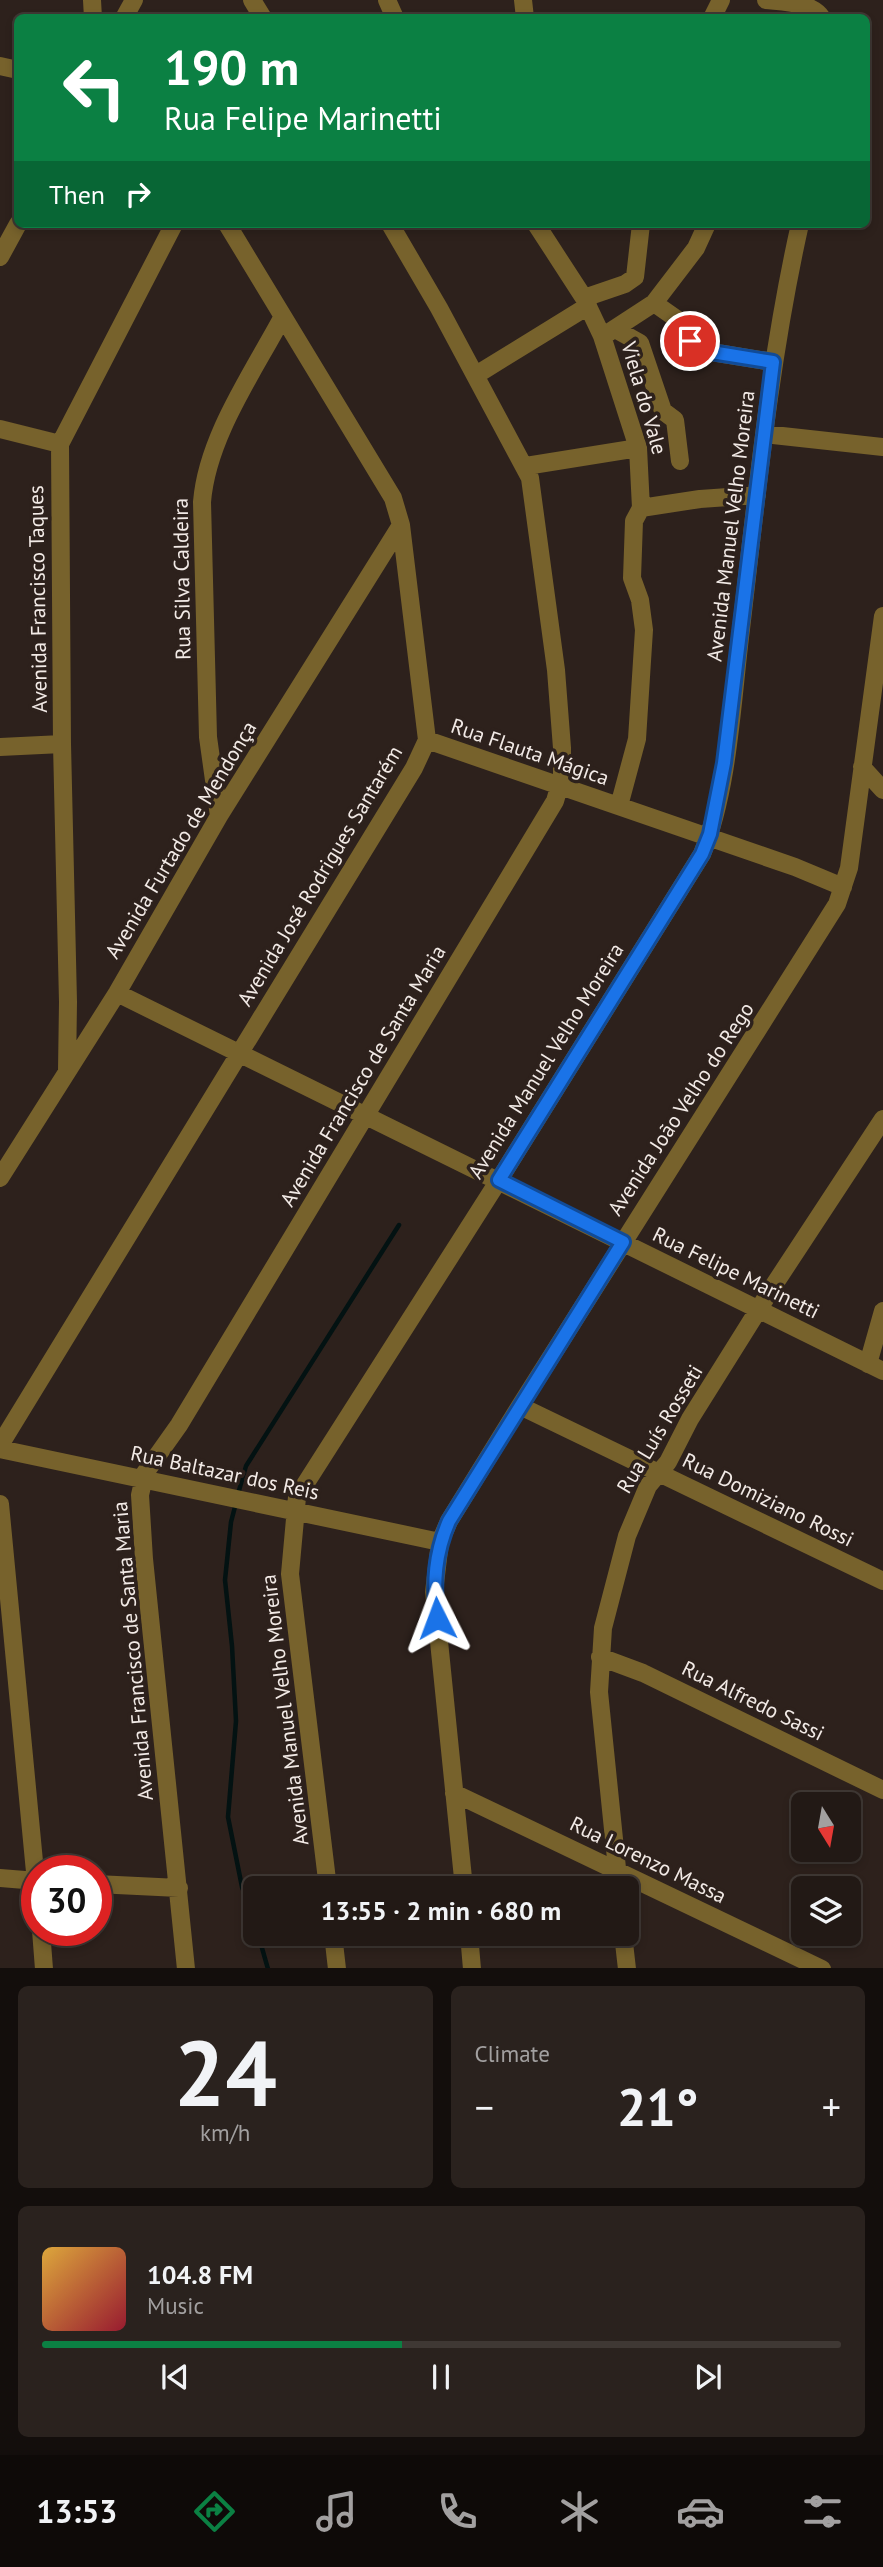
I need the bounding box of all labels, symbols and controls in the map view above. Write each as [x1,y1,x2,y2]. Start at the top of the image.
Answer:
text: 190 m [164,35,299,99]
icon: left [49,42,140,133]
text: Rua Felipe Marinetti [164,97,442,139]
icon: right [119,175,157,213]
text: Then [49,178,105,211]
pin [660,311,720,371]
icon: arrive [671,322,709,360]
street label: Viela do Vale [615,337,673,457]
street label: Avenida Manuel Velho Moreira [700,389,761,663]
street label: Avenida Francisco Taques [22,485,53,713]
street label: Rua Silva Caldeira [167,498,196,660]
street label: Rua Flauta Mágica [448,712,613,791]
street label: Avenida Furtado de Mendonça [99,716,262,963]
street label: Avenida José Rodrigues Santarém [231,741,408,1011]
street label: Avenida Manuel Velho Moreira [462,938,629,1184]
street label: Avenida Francisco de Santa Maria [274,940,451,1211]
street label: Avenida João Velho do Rego [601,997,760,1221]
street label: Rua Felipe Marinetti [648,1220,824,1325]
street label: Rua Luís Rosseti [611,1360,709,1498]
street label: Rua Baltazar dos Reis [128,1439,322,1506]
street label: Rua Domiziano Rossi [678,1446,858,1553]
street label: Avenida Francisco de Santa Maria [106,1500,159,1802]
street label: Avenida Manuel Velho Moreira [254,1573,315,1847]
position arrow [400,1581,474,1655]
street label: Rua Alfredo Sassi [678,1654,829,1747]
north arrow [791,1792,861,1862]
map controls [791,1792,861,1946]
street label: Rua Lorenzo Massa [566,1810,731,1909]
speed limit sign: 30 [21,1855,112,1946]
button: layers [791,1876,861,1946]
text: 13:55 · 2 min · 680 m [321,1894,561,1927]
text: 24 [174,2013,277,2131]
text: Climate [475,2039,550,2068]
text: 21° [617,2073,699,2140]
text: − [475,2082,494,2131]
text: + [822,2082,841,2131]
text: km/h [200,2118,250,2147]
text: 104.8 FM [147,2258,253,2291]
text: Music [147,2291,204,2320]
icon: previous [156,2358,194,2396]
icon: pause [422,2358,460,2396]
icon: next [689,2358,727,2396]
icon: directions [190,2487,239,2536]
icon: music [312,2487,361,2536]
icon: phone [433,2487,482,2536]
icon: climate [555,2487,604,2536]
icon: car [676,2487,725,2536]
icon: filters [798,2487,847,2536]
text: 13:53 [36,2490,117,2532]

